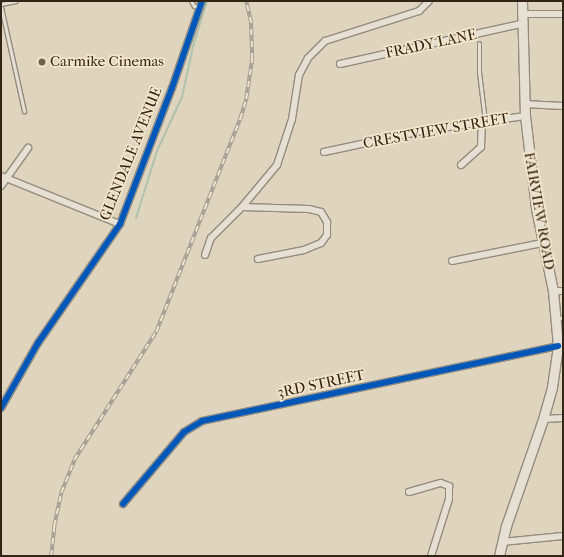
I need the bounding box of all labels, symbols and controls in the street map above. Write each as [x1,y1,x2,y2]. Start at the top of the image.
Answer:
street label: FRADY LANE [384,26,478,62]
place label: Carmike Cinemas [50,53,164,71]
marker: Carmike Cinemas [37,57,47,67]
street label: GLENDALE AVENUE [96,85,166,223]
street label: CRESTVIEW STREET [362,109,510,153]
street label: FAIRVIEW ROAD [520,151,558,271]
street label: 3RD STREET [276,366,366,402]

